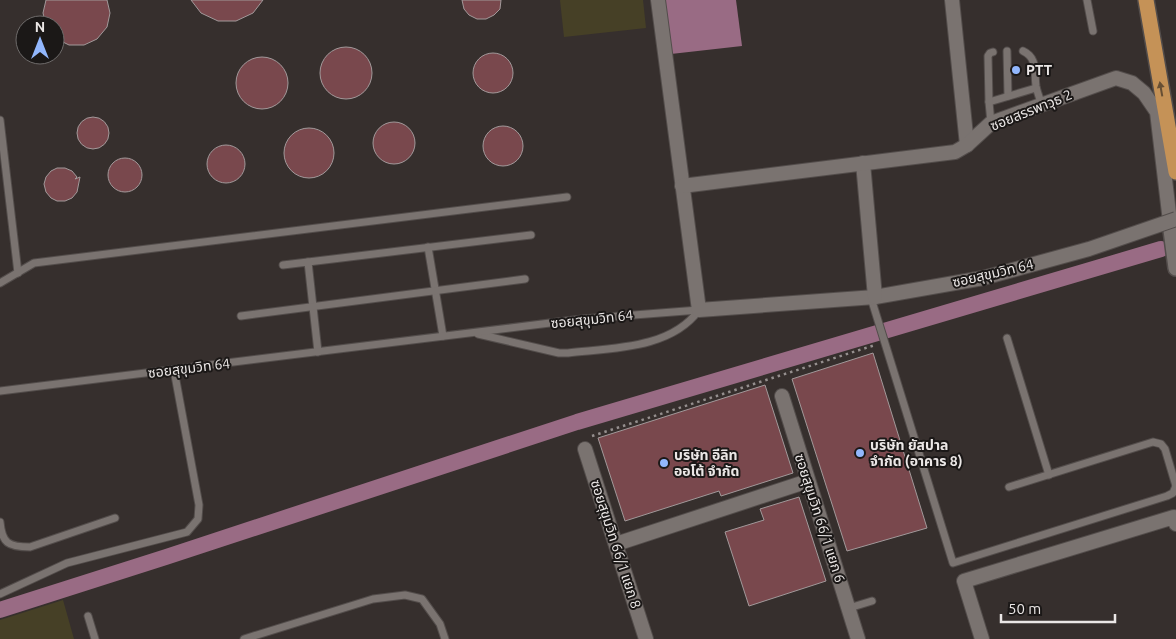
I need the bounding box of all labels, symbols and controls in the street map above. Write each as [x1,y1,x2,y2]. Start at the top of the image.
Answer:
north arrow [15,15,65,65]
text: N [35,19,45,35]
place label: PTT [1026,62,1053,78]
marker: PTT [1010,64,1022,76]
one-way arrow [1157,81,1165,97]
street label: ซอยสรรพาวุธ 2 [988,86,1075,135]
street label: ซอยสุขุมวิท 64 [951,256,1035,291]
street label: ซอยสุขุมวิท 64 [550,307,634,332]
street label: ซอยสุขุมวิท 64 [147,355,231,382]
place label: บริษัท ยัสปาล จำกัด (อาคาร 8) [870,437,963,469]
place label: บริษัท อีลิท ออโต้ จำกัด [674,447,739,479]
marker: บริษัท ยัสปาล จำกัด (อาคาร 8) [854,447,866,459]
street label: ซอยสุขุมวิท 66/1 แยก 6 [791,452,848,585]
marker: บริษัท อีลิท ออโต้ จำกัด [658,457,670,469]
street label: ซอยสุขุมวิท 66/1 แยก 8 [587,478,644,611]
scale bar [1001,592,1115,624]
text: 50 m [1008,600,1041,617]

